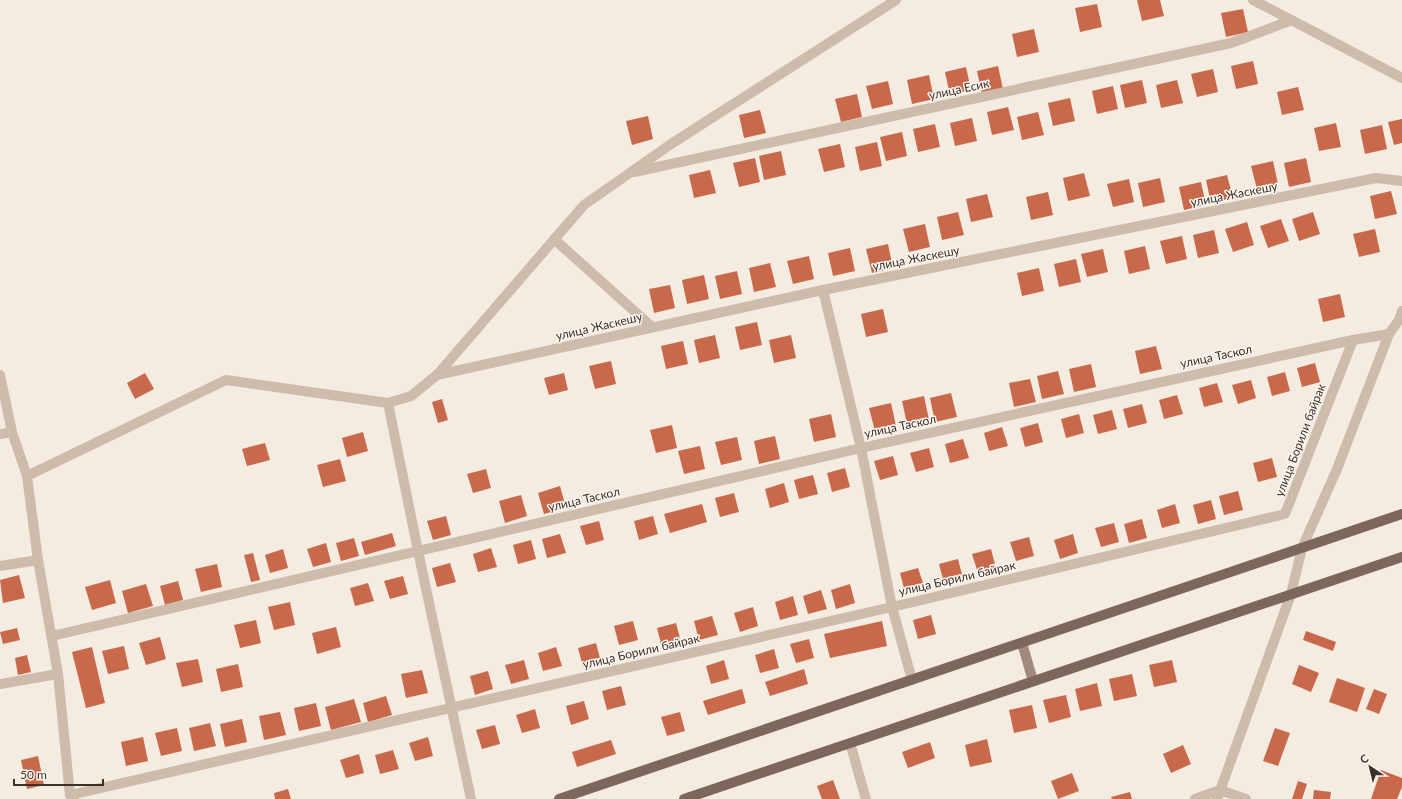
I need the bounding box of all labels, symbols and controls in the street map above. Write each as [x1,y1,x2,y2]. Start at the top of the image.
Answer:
street label: улица Есик [927,75,991,103]
street label: улица Жаскешу [1189,178,1280,210]
street label: улица Жаскешу [871,242,962,274]
street label: улица Жаскешу [554,309,644,343]
street label: улица Таскол [1179,341,1253,371]
street label: улица Борили байрак [1272,381,1329,498]
street label: улица Таскол [863,411,937,441]
street label: улица Таскол [547,483,621,515]
street label: улица Борили байрак [897,557,1018,599]
street label: улица Борили байрак [581,630,702,672]
north arrow [1350,747,1390,787]
text: С [1357,751,1371,766]
scale bar [14,761,103,787]
text: 50 m [20,767,47,782]

